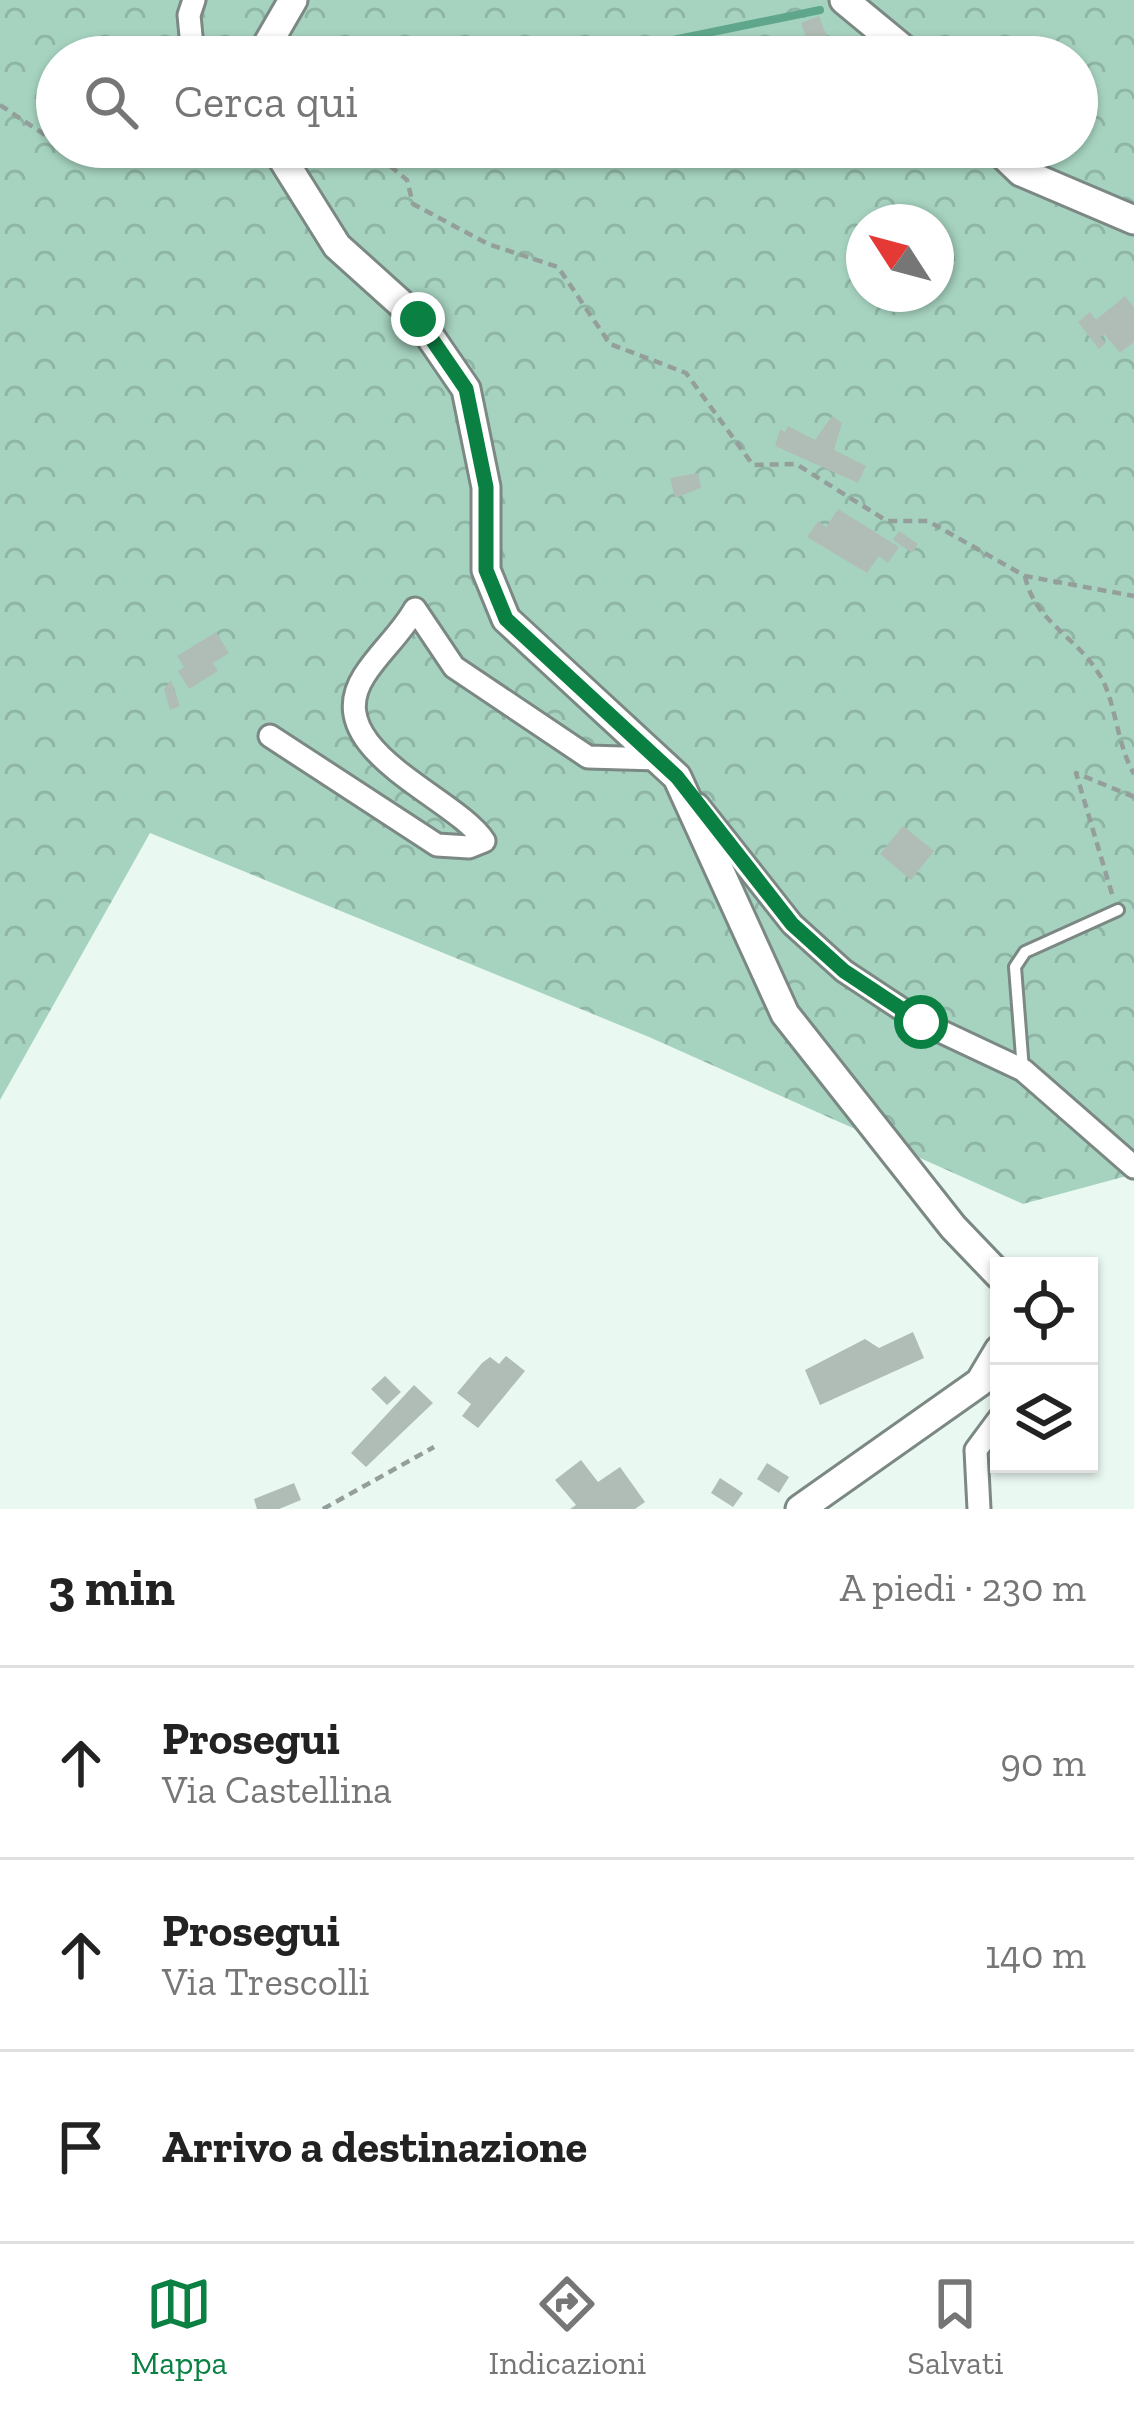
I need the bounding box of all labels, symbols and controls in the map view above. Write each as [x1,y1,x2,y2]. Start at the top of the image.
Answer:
search box [36,36,1098,168]
icon: search [78,69,144,135]
text: Cerca qui [174,75,358,129]
north arrow [846,204,954,312]
route end [391,292,445,346]
route start [894,995,948,1049]
map controls [990,1257,1098,1473]
button: locate [990,1257,1098,1365]
button: layers [990,1365,1098,1473]
text: 3 min [48,1557,175,1618]
text: A piedi · 230 m [840,1564,1086,1611]
text: Prosegui [162,1712,340,1766]
icon: ahead [48,1730,114,1796]
text: 90 m [1000,1739,1086,1786]
text: Via Castellina [162,1766,392,1813]
text: Prosegui [162,1904,340,1958]
icon: ahead [48,1922,114,1988]
text: 140 m [985,1931,1086,1978]
text: Via Trescolli [162,1958,369,2005]
icon: arrive [48,2114,114,2180]
text: Arrivo a destinazione [162,2120,587,2174]
tab: Mappa [131,2271,228,2382]
tab: Indicazioni [489,2271,646,2382]
tab: Salvati [907,2271,1003,2382]

